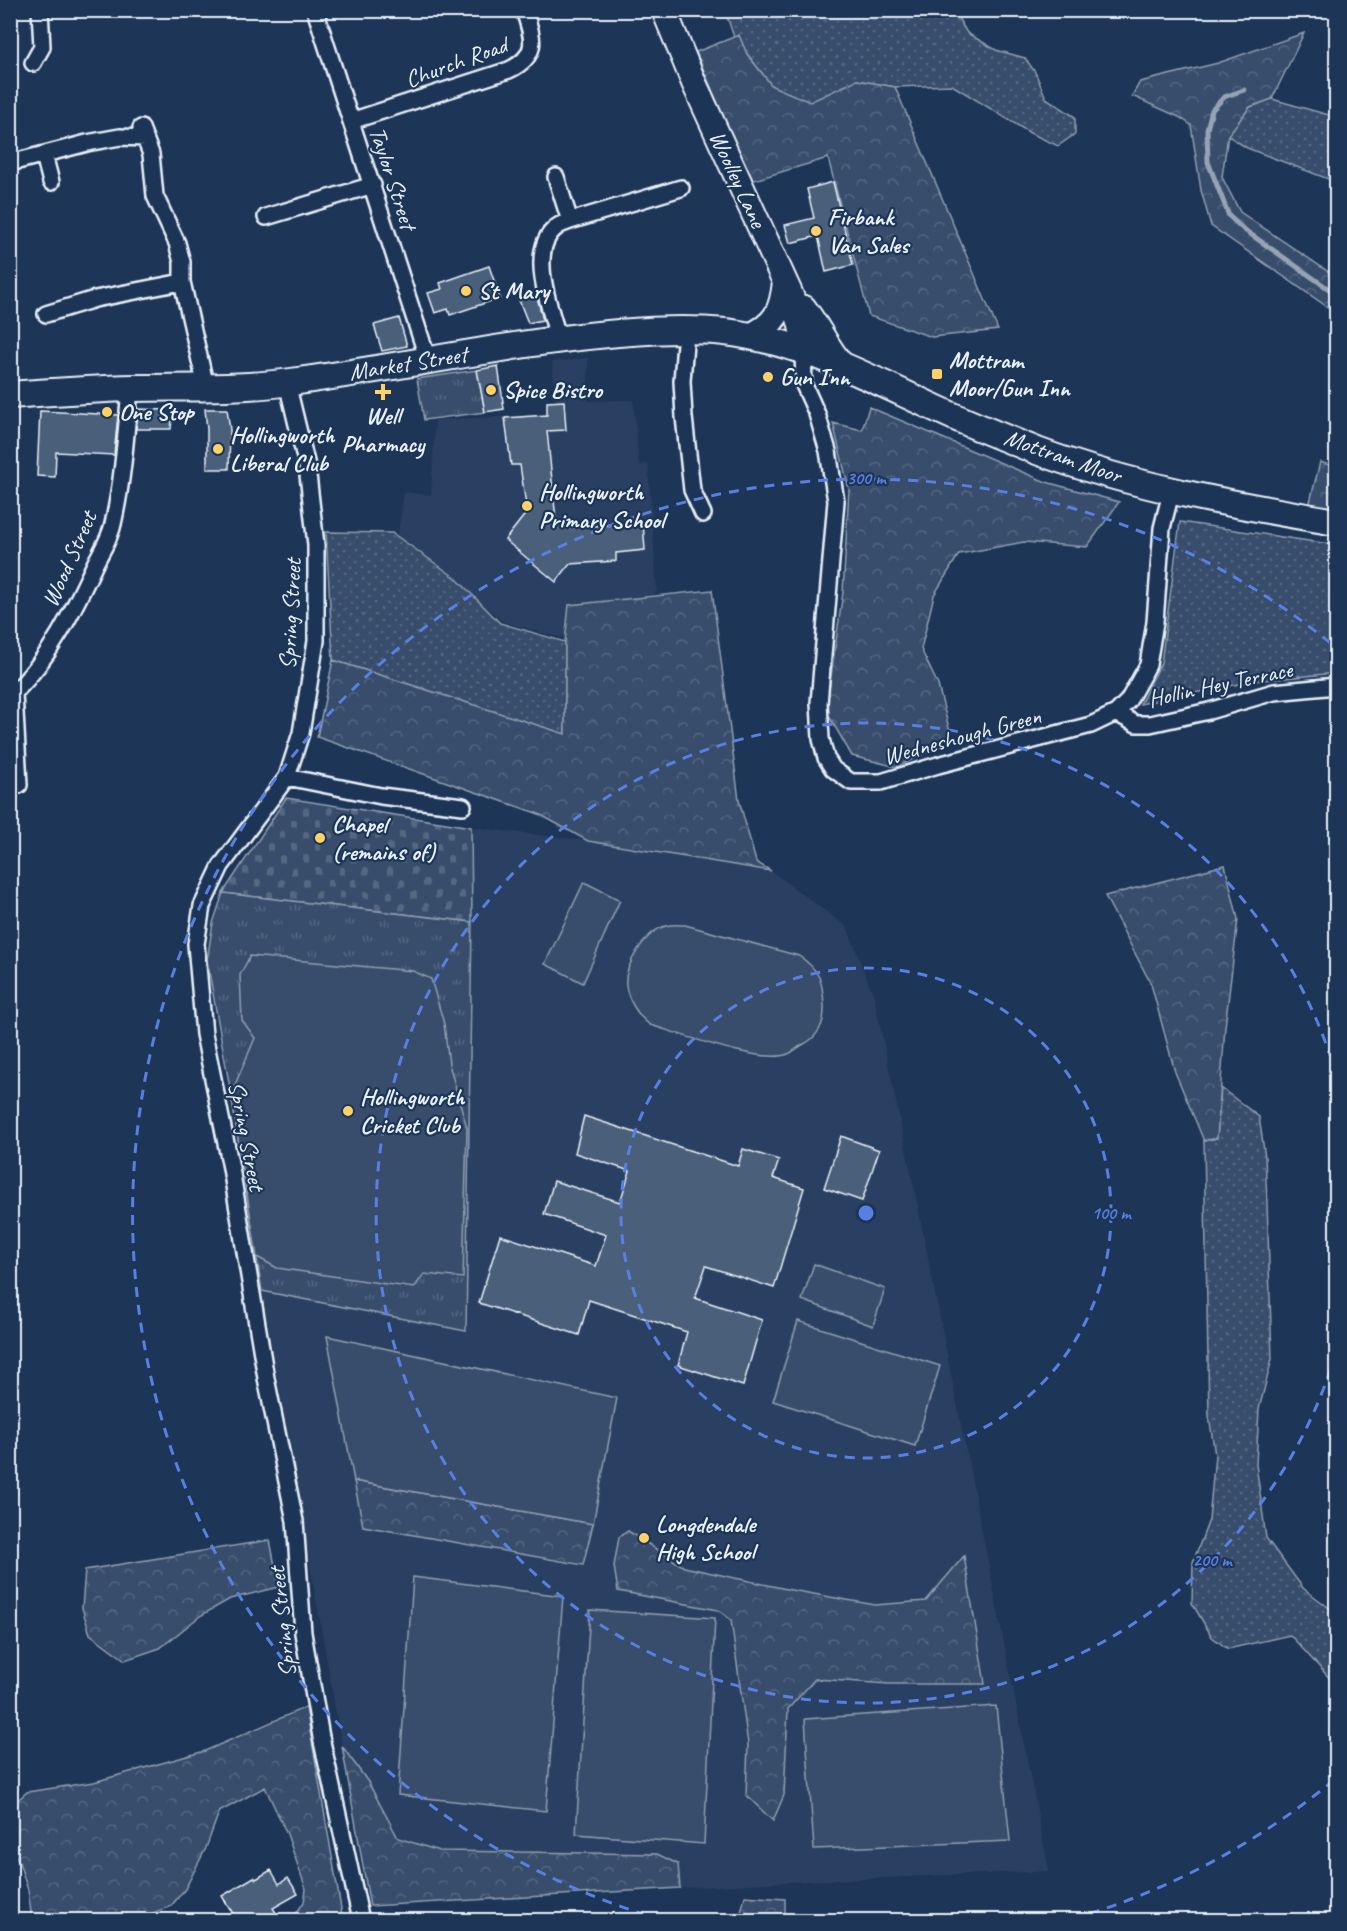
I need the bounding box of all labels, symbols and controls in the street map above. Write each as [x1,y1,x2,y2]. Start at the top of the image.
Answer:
street label: Church Road [401,29,514,94]
street label: Taylor Street [362,123,425,236]
street label: Woolley Lane [703,126,774,234]
place label: Firbank Van Sales [828,202,911,260]
marker: Firbank Van Sales [809,224,823,238]
place label: St Mary [478,276,552,306]
marker: St Mary [459,284,473,298]
street label: Market Street [347,338,472,387]
place label: Mottram Moor/Gun Inn [949,345,1072,403]
place label: Gun Inn [780,362,851,392]
marker: Mottram Moor/Gun Inn [930,367,944,381]
marker: Gun Inn [761,370,775,384]
place label: Spice Bistro [503,375,604,405]
marker: Spice Bistro [484,383,498,397]
marker: Well Pharmacy [376,385,390,399]
place label: One Stop [119,397,195,427]
place label: Well Pharmacy [342,401,426,459]
marker: One Stop [100,405,114,419]
place label: Hollingworth Liberal Club [230,420,335,478]
street label: Mottram Moor [1000,422,1128,491]
marker: Hollingworth Liberal Club [211,442,225,456]
text: 300 m [847,467,887,489]
place label: Hollingworth Primary School [539,477,669,535]
marker: Hollingworth Primary School [520,499,534,513]
street label: Wood Street [35,505,104,611]
street label: Spring Street [272,556,308,670]
street label: Hollin Hey Terrace [1145,654,1297,714]
street label: Wedneshough Green [880,700,1044,771]
place label: Chapel (remains of) [332,809,437,867]
marker: Chapel (remains of) [313,831,327,845]
street label: Spring Street [222,1079,273,1195]
place label: Hollingworth Cricket Club [360,1082,465,1140]
marker: Hollingworth Cricket Club [341,1104,355,1118]
text: 100 m [1092,1202,1132,1224]
centre of rings [856,1203,876,1223]
place label: Longdendale High School [656,1509,759,1567]
marker: Longdendale High School [637,1531,651,1545]
text: 200 m [1193,1549,1233,1571]
street label: Spring Street [261,1563,303,1679]

